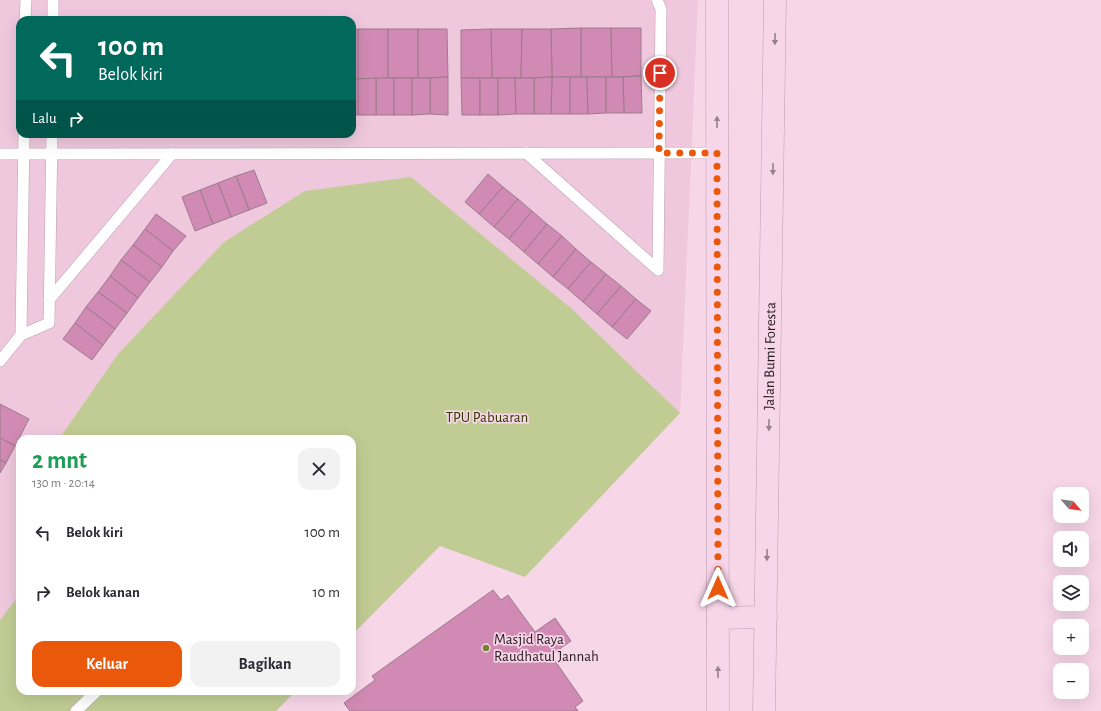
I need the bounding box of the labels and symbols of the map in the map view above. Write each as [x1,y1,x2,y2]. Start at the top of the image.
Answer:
one-way arrow [772,33,778,46]
pin [643,56,677,90]
one-way arrow [714,115,720,128]
one-way arrow [770,163,776,176]
street label: Jalan Bumi Foresta [762,302,778,410]
park label: TPU Pabuaran [446,410,528,425]
one-way arrow [766,419,772,432]
north arrow [1053,487,1089,523]
one-way arrow [764,549,770,562]
position arrow [697,567,739,609]
place label: Masjid Raya Raudhatul Jannah [494,632,599,664]
marker: Masjid Raya Raudhatul Jannah [481,643,491,653]
one-way arrow [715,665,721,678]

